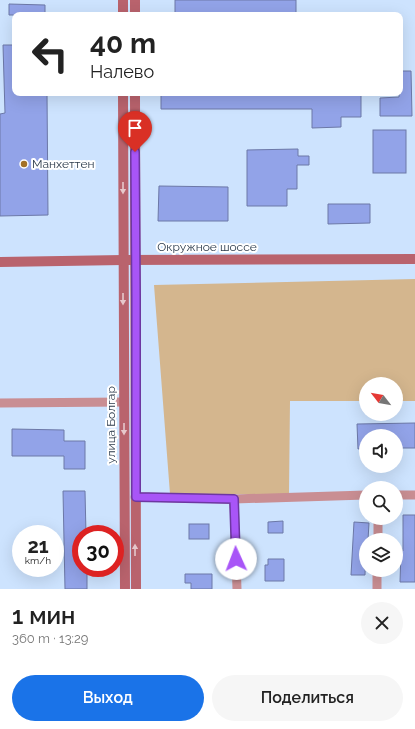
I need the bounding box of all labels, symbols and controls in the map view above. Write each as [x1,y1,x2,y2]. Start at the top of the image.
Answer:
text: 40 m [90,27,156,60]
icon: left [24,28,76,80]
text: Налево [90,61,154,82]
pin [118,111,152,152]
icon: arrive [124,117,146,139]
place label: Манхеттен [32,157,95,171]
marker: Манхеттен [19,159,29,169]
one-way arrow [120,182,126,195]
street label: Окружное шоссе [157,240,257,254]
one-way arrow [120,293,127,305]
north arrow [359,377,403,421]
map controls [359,377,403,577]
street label: улица Болгар [104,386,118,464]
one-way arrow [121,423,127,436]
button: sound [359,429,403,473]
button: search [359,481,403,525]
speed limit sign: 30 [72,525,124,577]
button: layers [359,533,403,577]
text: 21 [27,534,49,558]
position arrow [215,538,257,580]
one-way arrow [132,543,138,556]
text: km/h [25,555,51,566]
text: 1 мин [12,601,75,630]
button: close [361,602,403,644]
text: 360 m · 13:29 [12,631,88,646]
button: Выход [12,675,204,721]
button: Поделиться [212,675,403,721]

